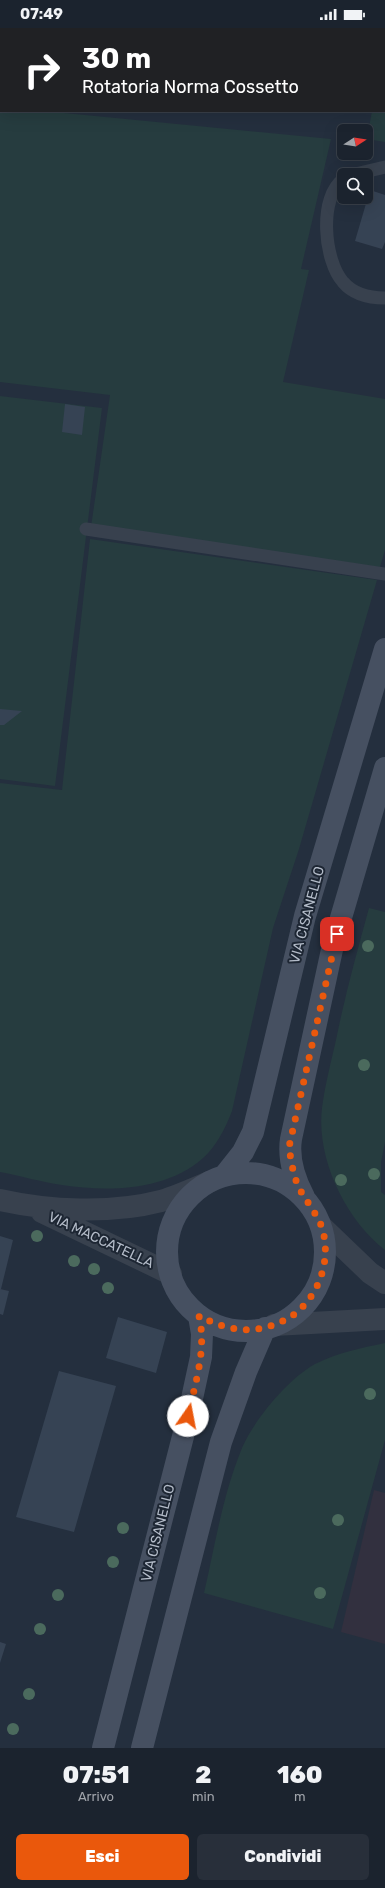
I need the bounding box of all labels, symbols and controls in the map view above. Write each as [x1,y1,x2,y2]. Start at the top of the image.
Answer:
text: 07:49 [20,5,63,23]
text: 30 m [82,42,151,75]
icon: right [16,44,68,96]
text: Rotatoria Norma Cossetto [82,76,299,98]
north arrow [337,124,373,160]
map controls [337,124,373,204]
button: search [337,168,373,204]
street label: VIA CISANELLO [286,865,328,965]
pin [320,917,354,951]
icon: arrive [326,923,348,945]
street label: VIA MACCATELLA [46,1208,157,1272]
position arrow [167,1395,209,1437]
street label: VIA CISANELLO [138,1483,178,1583]
text: 07:51 [62,1761,130,1789]
text: 2 [195,1761,211,1789]
text: 160 [277,1761,323,1789]
text: Arrivo [78,1789,114,1804]
text: min [192,1789,215,1804]
text: m [294,1789,306,1804]
button: Esci [16,1834,189,1880]
button: Condividi [197,1834,369,1880]

